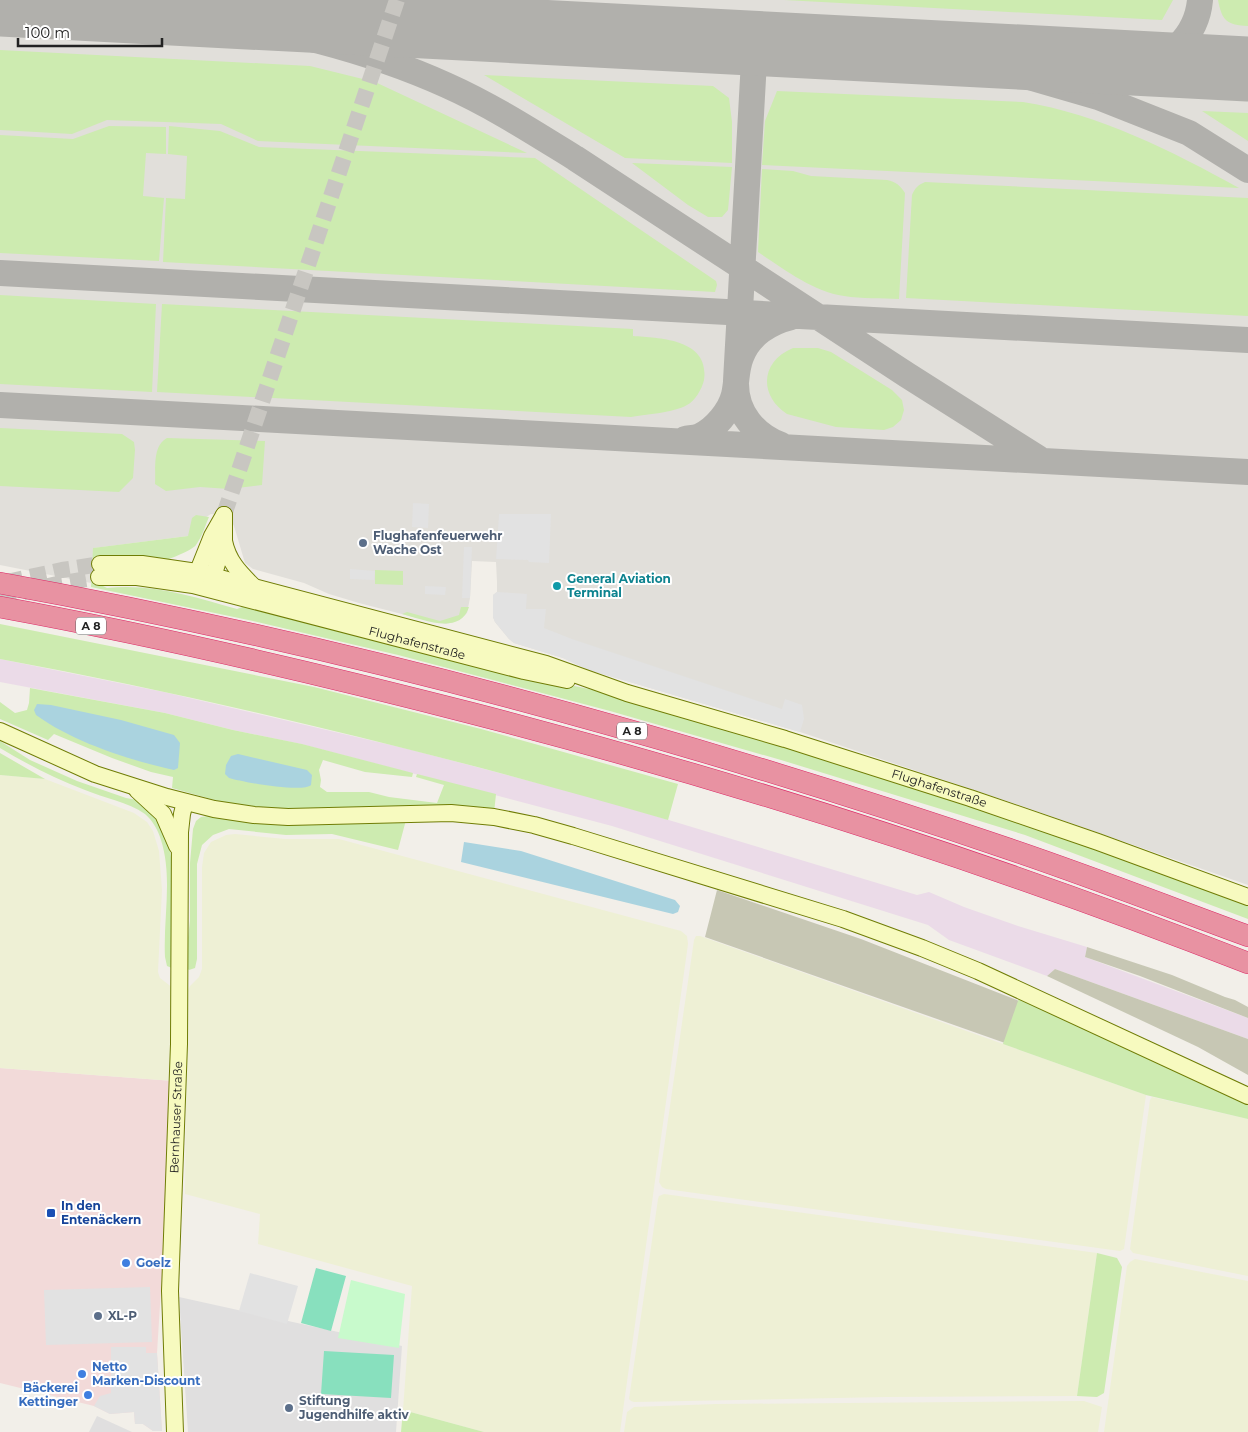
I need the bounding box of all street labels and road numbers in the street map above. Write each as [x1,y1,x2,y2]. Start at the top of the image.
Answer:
road number: A 8 [76,618,106,634]
street label: Flughafenstraße [367,623,467,662]
road number: A 8 [617,722,647,739]
street label: Flughafenstraße [890,766,989,810]
street label: Bernhauser Straße [166,1061,185,1174]

